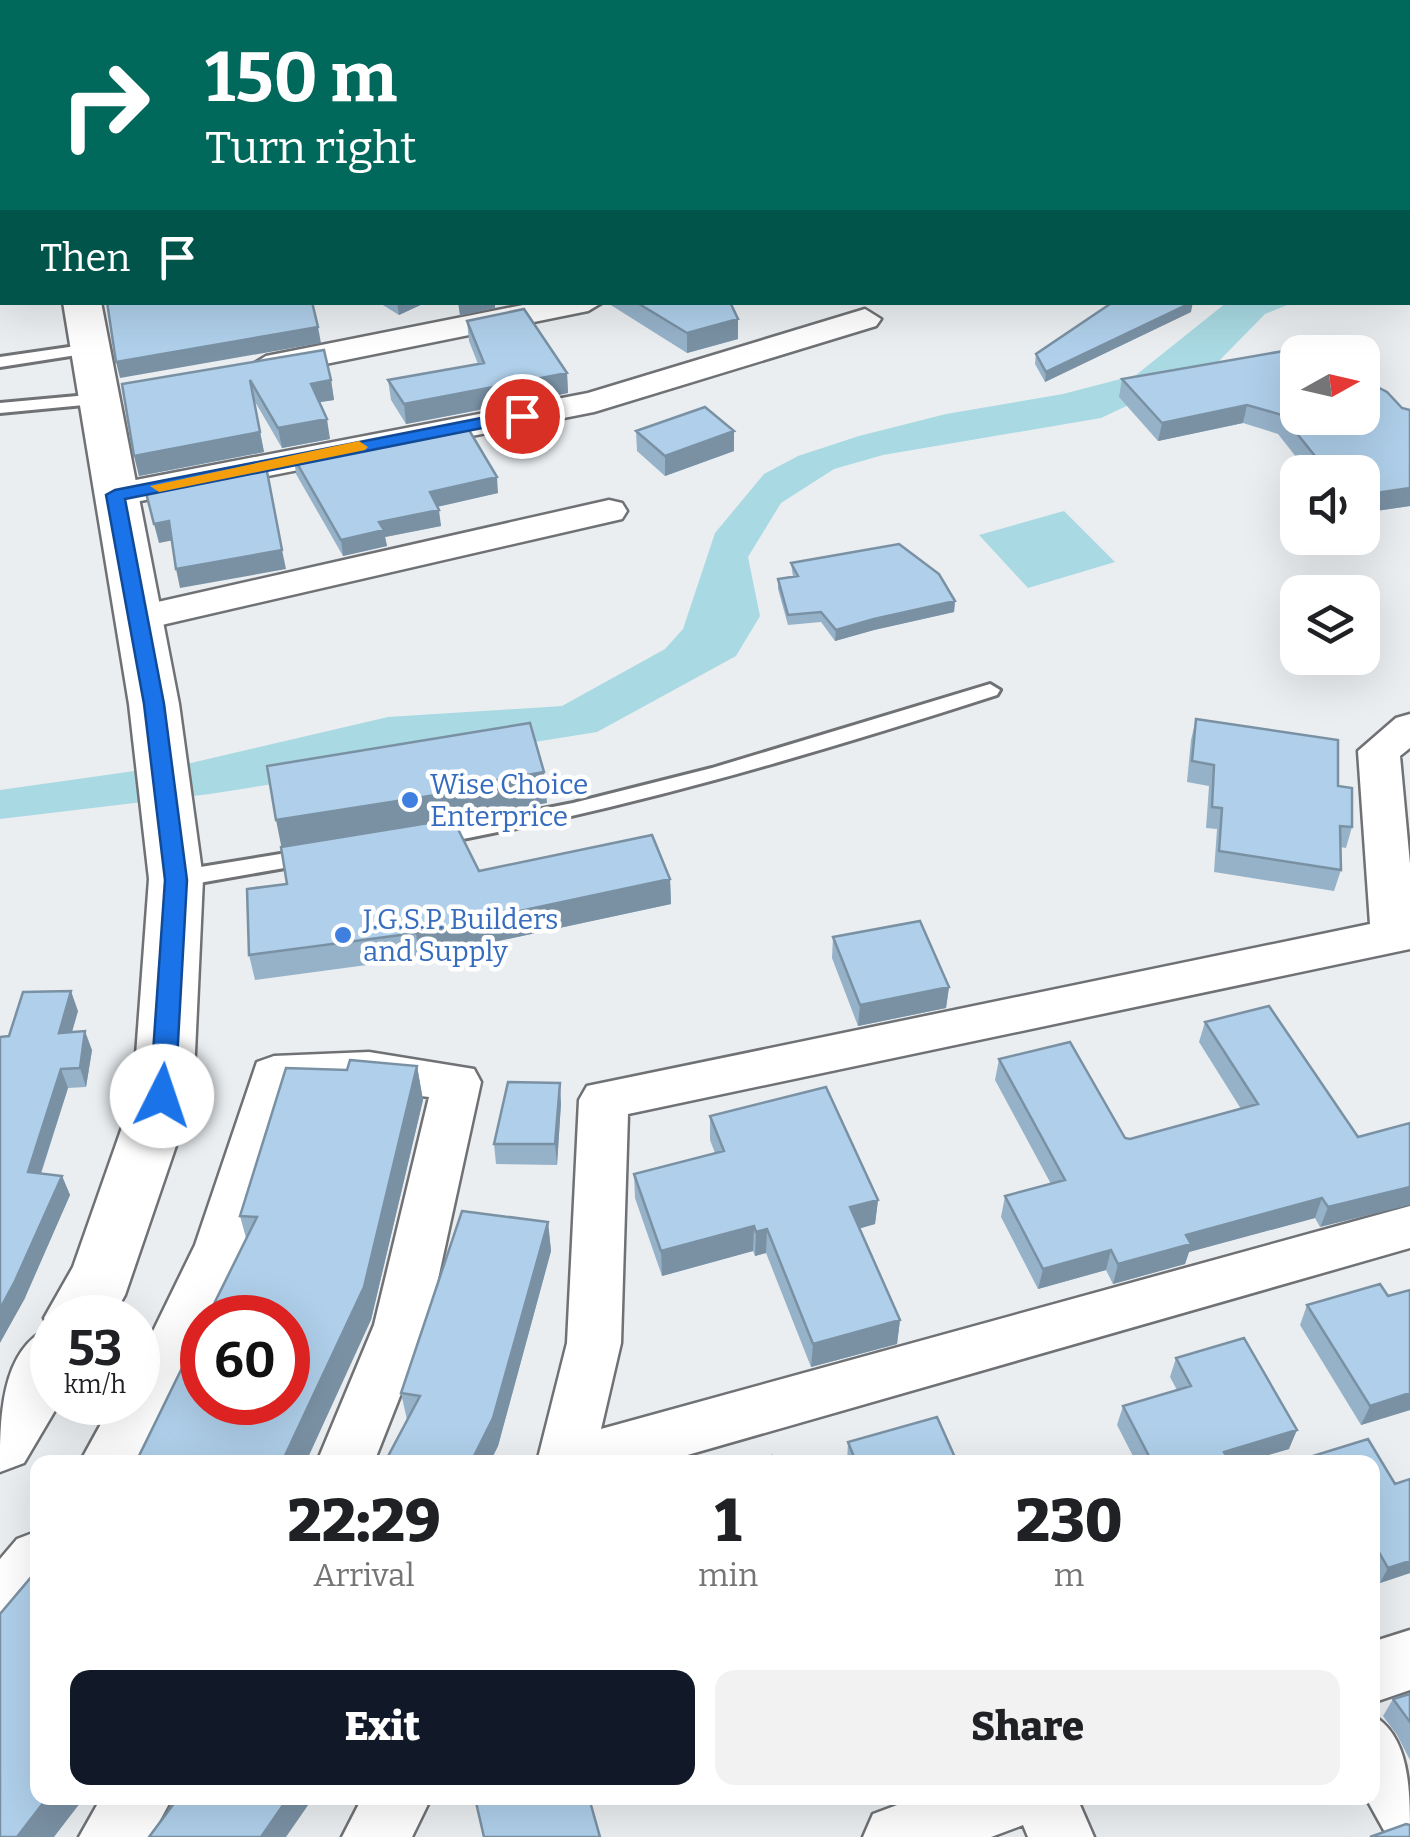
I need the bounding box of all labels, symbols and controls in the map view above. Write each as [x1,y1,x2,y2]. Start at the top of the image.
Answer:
text: 150 m [205,36,397,120]
icon: right [40,40,170,170]
text: Turn right [205,121,417,175]
icon: arrive [150,230,205,285]
text: Then [40,235,130,281]
north arrow [1280,335,1380,435]
map controls [1280,335,1380,675]
pin [480,374,565,459]
icon: arrive [495,389,550,444]
button: sound [1280,455,1380,555]
button: layers [1280,575,1380,675]
place label: Wise Choice Enterprice [430,768,588,833]
marker: Wise Choice Enterprice [399,789,421,811]
place label: J.G.S.P. Builders and Supply [362,903,558,968]
marker: J.G.S.P. Builders and Supply [332,924,354,946]
position arrow [110,1044,214,1148]
speed limit sign: 60 [180,1295,310,1425]
text: 53 [68,1318,122,1378]
text: km/h [64,1370,126,1400]
text: 22:29 [287,1485,441,1557]
text: 1 [715,1485,741,1557]
text: 230 [1016,1485,1123,1557]
text: Arrival [313,1556,415,1594]
text: min [698,1556,758,1594]
text: m [1054,1556,1084,1594]
button: Exit [70,1670,695,1785]
button: Share [715,1670,1340,1785]

